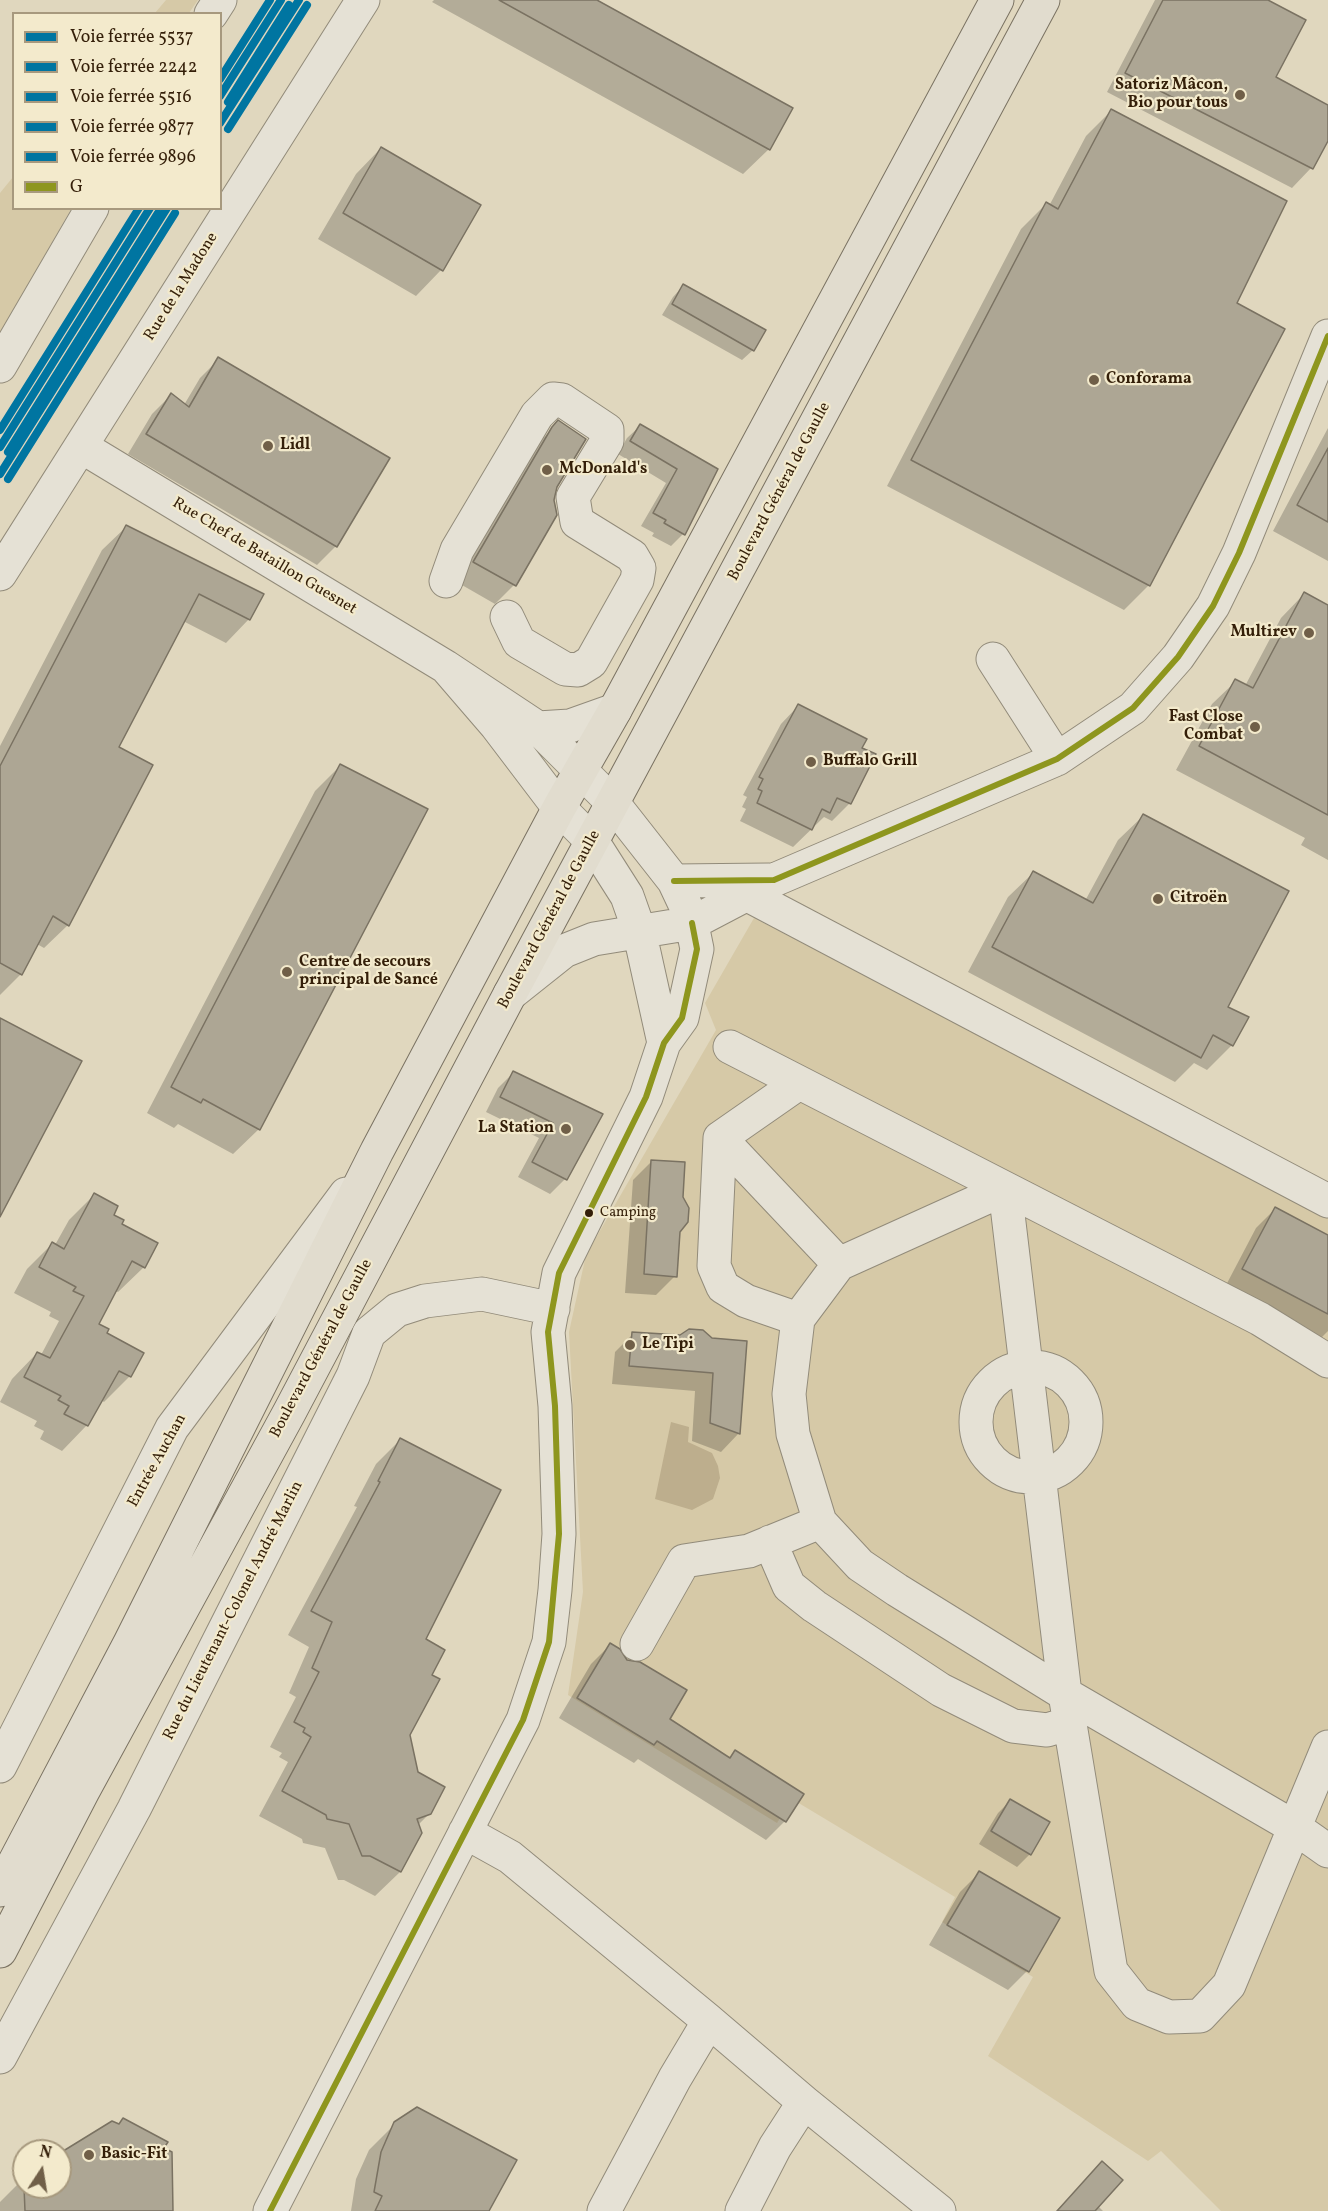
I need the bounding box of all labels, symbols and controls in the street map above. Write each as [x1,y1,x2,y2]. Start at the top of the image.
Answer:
legend [12,12,222,210]
text: Voie ferrée 5537 [70,25,193,50]
text: Voie ferrée 2242 [70,55,197,80]
place label: Satoriz Mâcon, Bio pour tous [1115,76,1228,114]
text: Voie ferrée 5516 [70,85,192,110]
marker: Satoriz Mâcon, Bio pour tous [1233,88,1247,102]
text: Voie ferrée 9877 [70,115,194,140]
text: Voie ferrée 9896 [70,145,196,170]
text: G [70,175,83,200]
street label: Rue de la Madone [141,229,223,345]
place label: Conforama [1106,370,1192,390]
marker: Conforama [1087,373,1101,387]
street label: Boulevard Général de Gaulle [725,399,835,585]
place label: Lidl [280,436,310,456]
marker: Lidl [261,439,275,453]
place label: McDonald's [559,460,647,480]
marker: McDonald's [540,463,554,477]
street label: Rue Chef de Bataillon Guesnet [168,494,360,620]
place label: Multirev [1230,623,1297,643]
marker: Multirev [1302,626,1316,640]
place label: Fast Close Combat [1169,708,1243,746]
marker: Fast Close Combat [1248,720,1262,734]
place label: Buffalo Grill [823,752,917,772]
marker: Buffalo Grill [804,755,818,769]
street label: Boulevard Général de Gaulle [495,827,605,1013]
place label: Citroën [1170,889,1227,909]
marker: Citroën [1151,892,1165,906]
place label: Centre de secours principal de Sancé [299,953,438,991]
marker: Centre de secours principal de Sancé [280,965,294,979]
place label: La Station [478,1119,554,1139]
marker: La Station [559,1122,573,1136]
place label: Camping [600,1205,656,1221]
marker: Camping [583,1207,595,1219]
street label: Boulevard Général de Gaulle [267,1256,377,1442]
place label: Le Tipi [642,1335,694,1355]
marker: Le Tipi [623,1338,637,1352]
street label: Entrée Auchan [124,1411,192,1511]
street label: Rue du Lieutenant-Colonel André Marlin [160,1478,308,1744]
north arrow [12,2139,72,2199]
text: N [37,2141,53,2165]
place label: Basic-Fit [101,2145,167,2165]
marker: Basic-Fit [82,2148,96,2162]

